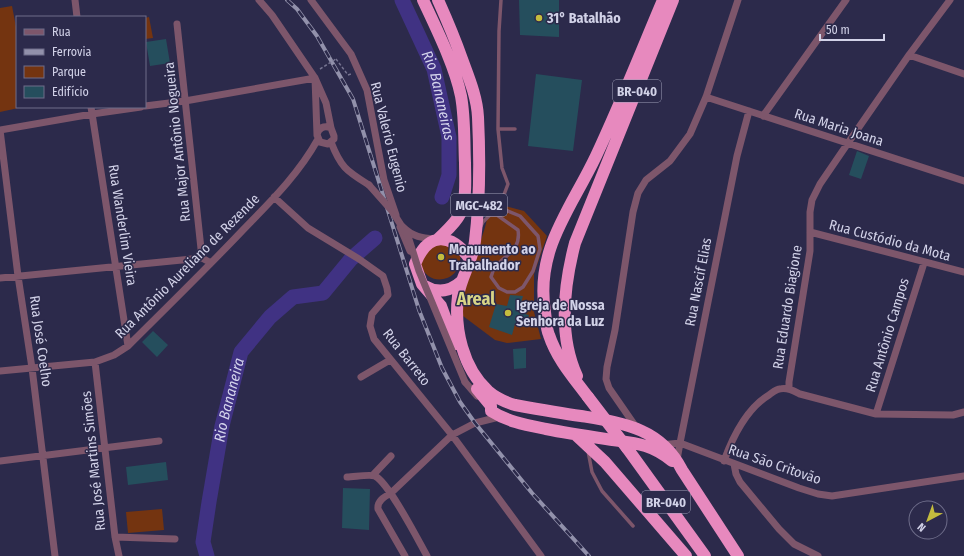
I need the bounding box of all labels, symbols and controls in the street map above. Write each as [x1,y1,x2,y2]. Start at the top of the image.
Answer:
place label: 31° Batalhão [546,10,621,27]
marker: 31° Batalhão [534,13,544,23]
legend [16,16,146,108]
scale bar [820,16,884,42]
text: 50 m [826,23,850,37]
text: Rua [52,25,71,39]
text: Ferrovia [52,45,91,59]
water label: Rio Bananeiras [418,48,458,141]
street label: Rua Major Antônio Nogueira [161,61,194,223]
text: Parque [52,65,86,79]
street label: Rua Valerio Eugenio [367,80,410,194]
road number: BR-040 [613,80,661,102]
text: Edifício [52,85,89,99]
street label: Rua Maria Joana [792,105,886,150]
street label: Rua Wanderlim Vieira [105,163,140,287]
street label: Rua Antônio Aureliano de Rezende [112,190,263,342]
road number: MGC-482 [451,194,507,216]
street label: Rua Custódio da Mota [827,216,953,265]
street label: Rua Nascif Elias [682,236,715,328]
place label: Monumento ao Trabalhador [449,241,536,274]
street label: Rua Eduardo Biagione [769,244,806,370]
marker: Monumento ao Trabalhador [436,252,446,262]
street label: Rua Antônio Campos [862,276,913,394]
district label: Areal [456,288,495,310]
street label: Rua José Coelho [26,294,55,388]
place label: Igreja de Nossa Senhora da Luz [516,297,605,330]
marker: Igreja de Nossa Senhora da Luz [503,308,513,318]
street label: Rua Barreto [379,325,434,389]
water label: Rio Bananeira [210,356,248,444]
street label: Rua José Martins Simões [78,390,109,532]
street label: Rua São Critovão [726,441,823,488]
road number: BR-040 [642,491,690,513]
north arrow [908,500,948,540]
text: N [915,520,929,534]

